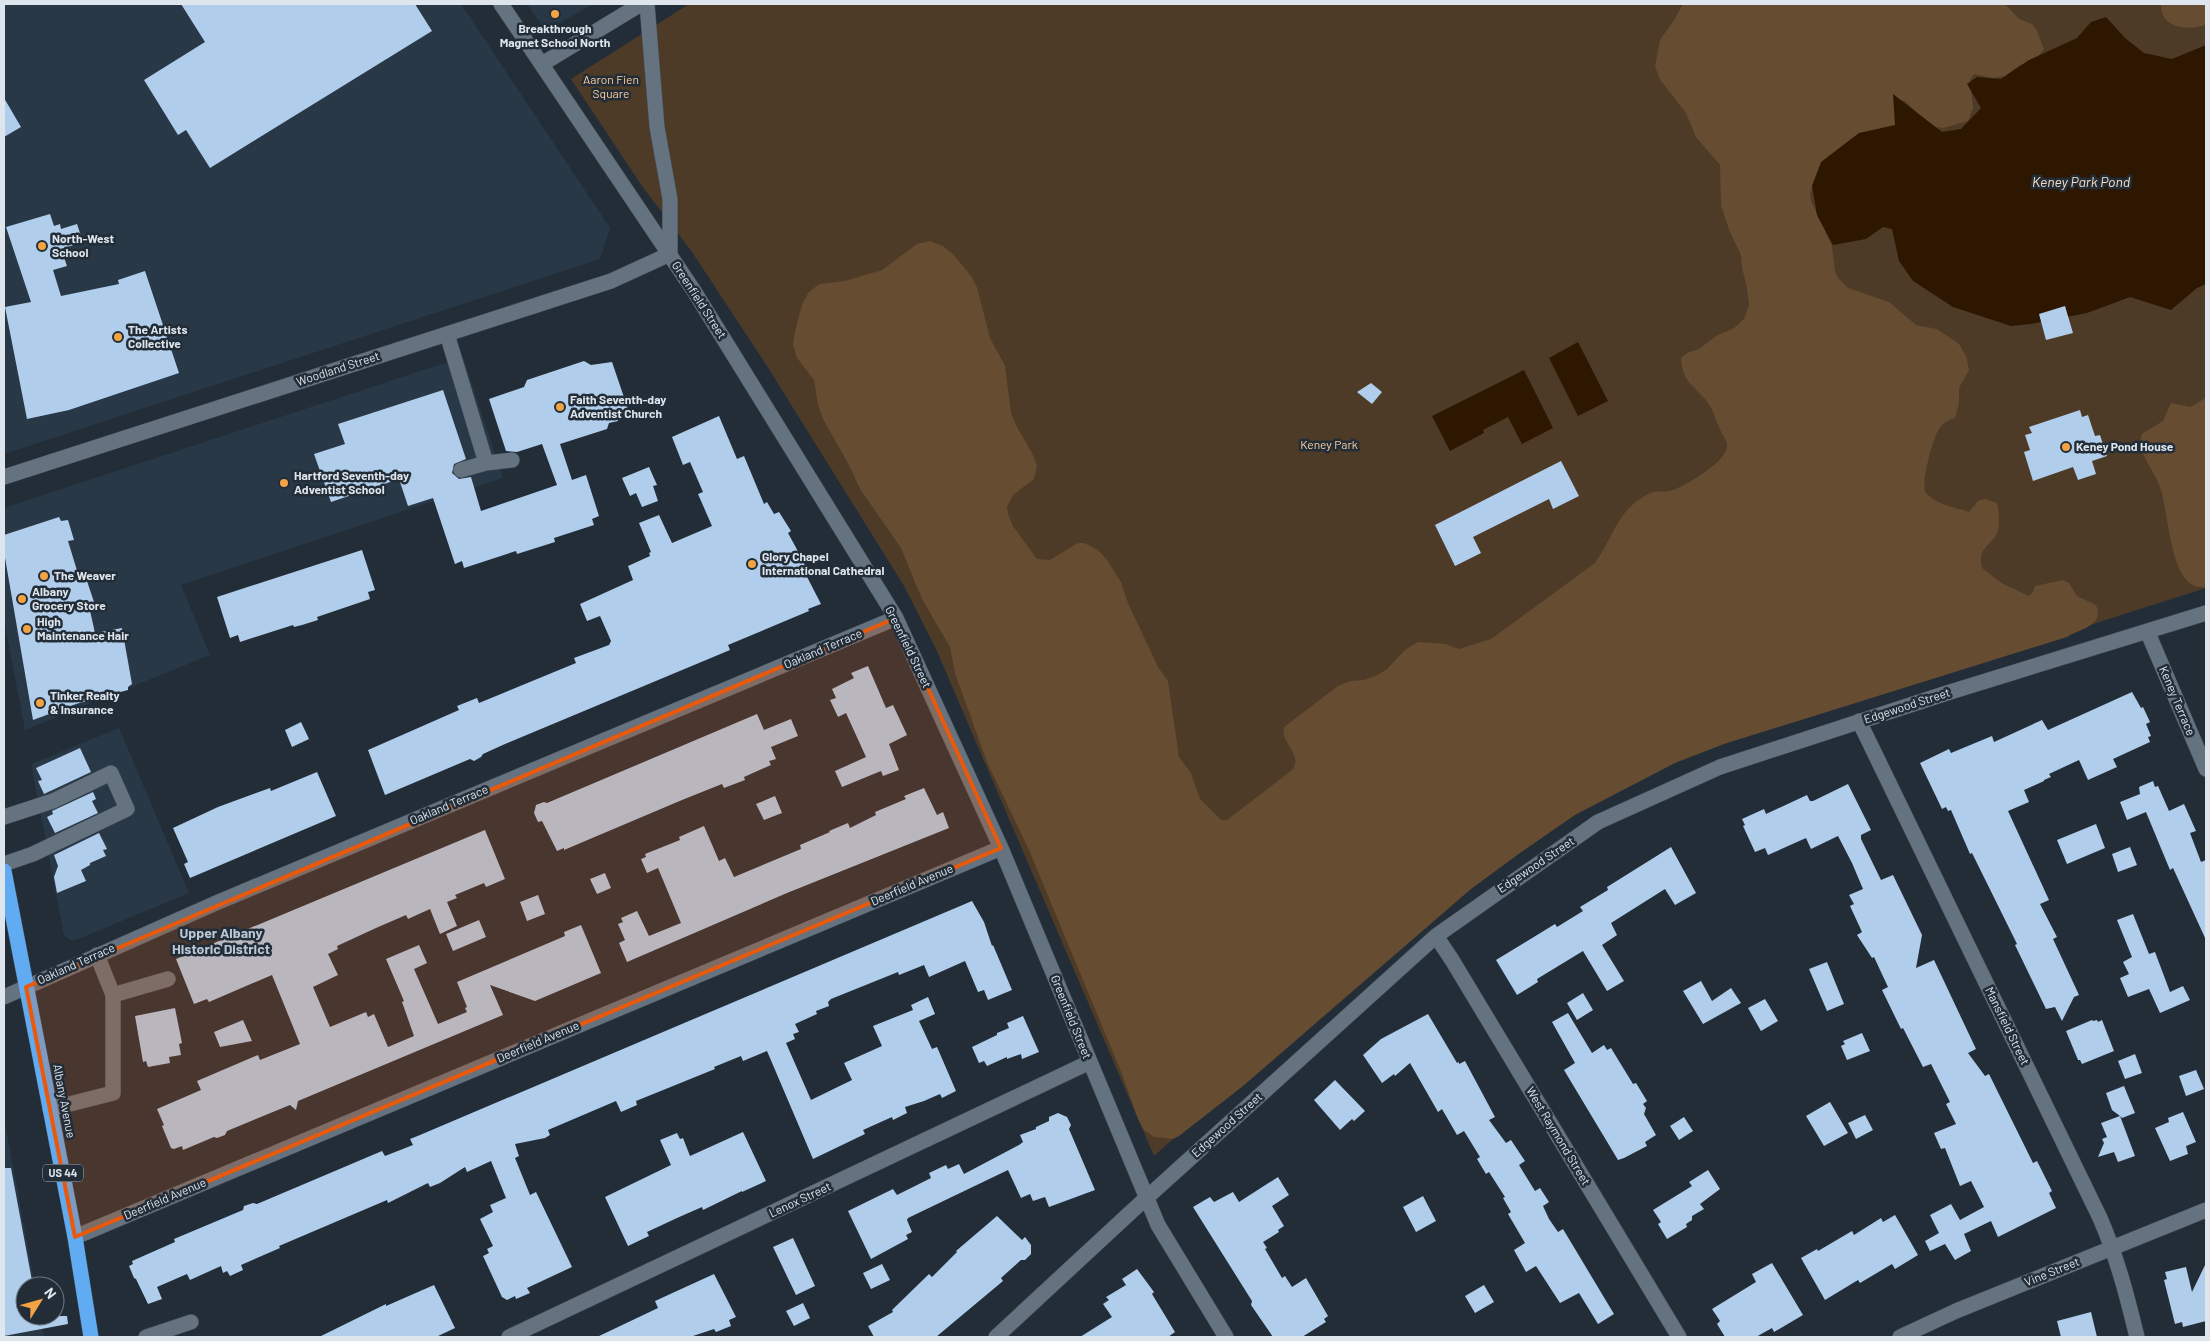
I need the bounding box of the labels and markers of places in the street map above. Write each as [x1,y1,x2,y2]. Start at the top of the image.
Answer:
marker: Breakthrough Magnet School North [549,8,561,20]
place label: Breakthrough Magnet School North [500,21,610,49]
place label: North-West School [52,231,115,259]
marker: North-West School [36,240,48,252]
place label: The Artists Collective [128,322,187,350]
marker: The Artists Collective [112,331,124,343]
place label: Faith Seventh-day Adventist Church [570,392,666,420]
marker: Faith Seventh-day Adventist Church [554,401,566,413]
place label: Keney Pond House [2076,439,2174,453]
marker: Keney Pond House [2060,441,2072,453]
place label: Hartford Seventh-day Adventist School [294,468,409,496]
marker: Hartford Seventh-day Adventist School [278,477,290,489]
place label: Glory Chapel International Cathedral [762,549,884,577]
marker: Glory Chapel International Cathedral [746,558,758,570]
place label: The Weaver [54,568,116,582]
marker: The Weaver [38,570,50,582]
place label: Albany Grocery Store [32,584,106,612]
marker: Albany Grocery Store [16,593,28,605]
place label: High Maintenance Hair [37,614,129,642]
marker: High Maintenance Hair [21,623,33,635]
place label: Tinker Realty & Insurance [50,688,120,716]
marker: Tinker Realty & Insurance [34,697,46,709]

